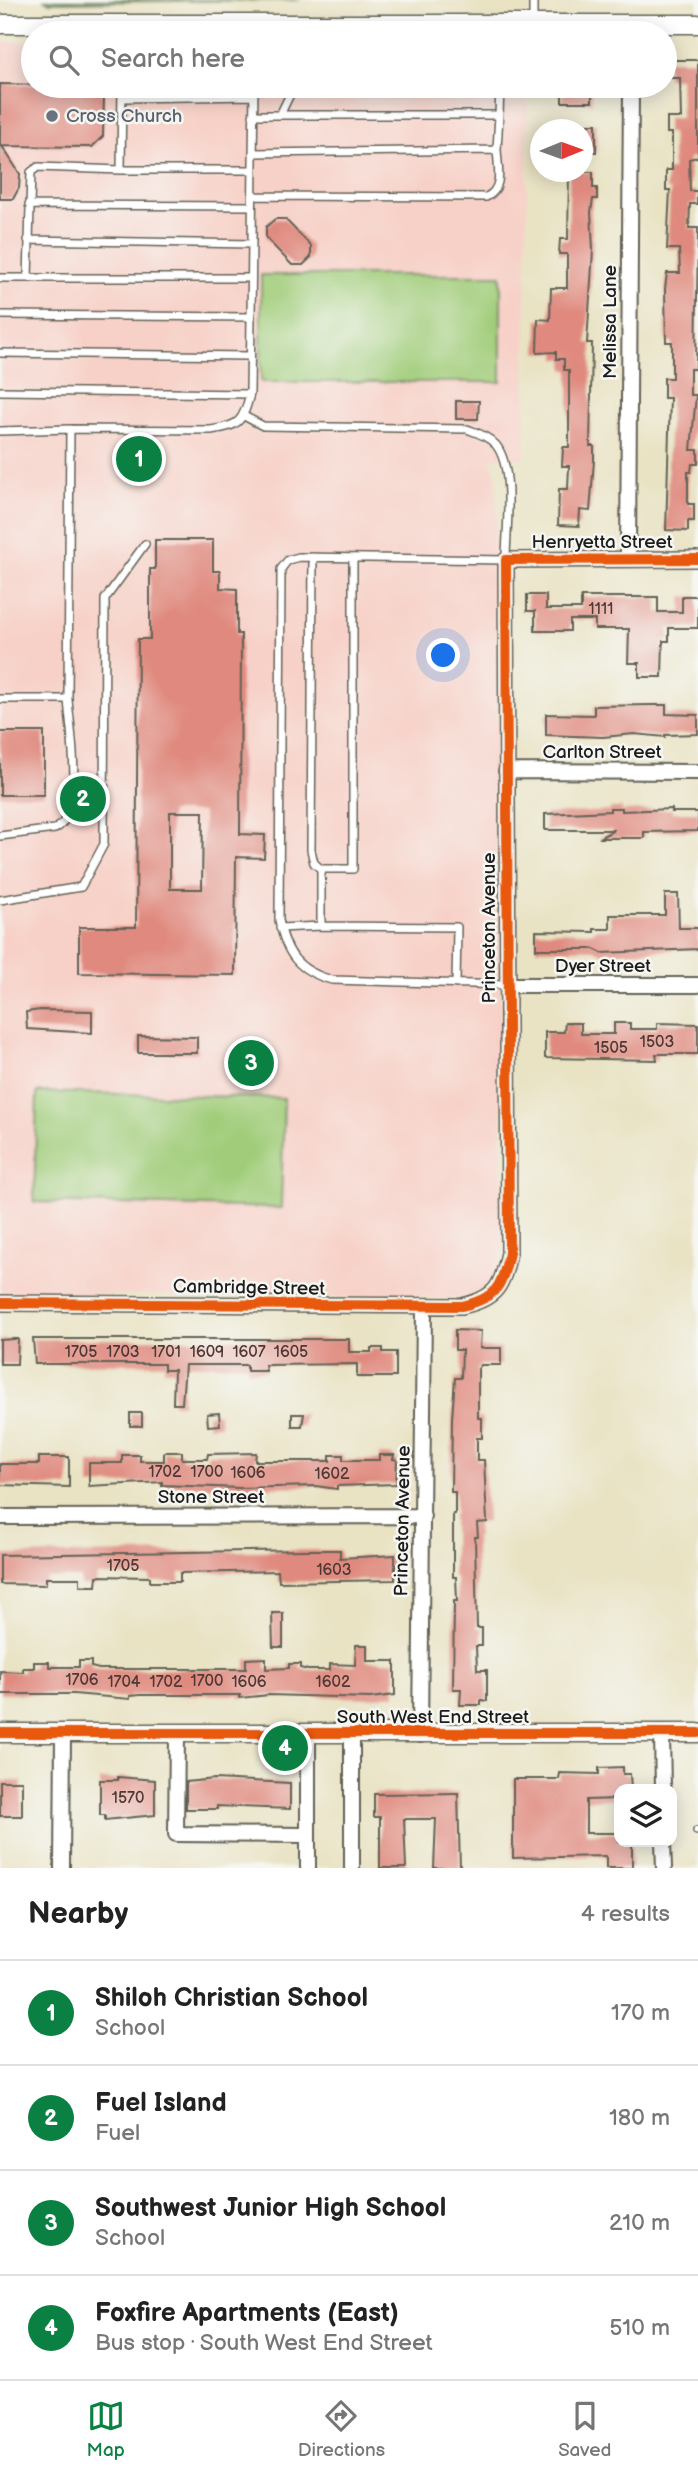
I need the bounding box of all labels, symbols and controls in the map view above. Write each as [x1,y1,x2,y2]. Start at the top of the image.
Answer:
search box [21,21,677,98]
icon: search [45,41,83,79]
text: Search here [101,44,245,75]
place label: Cross Church [66,105,182,128]
marker: Cross Church [44,108,60,124]
north arrow [530,119,593,182]
street label: Melissa Lane [599,265,622,379]
pin: 1 [116,433,162,485]
street label: Henryetta Street [531,531,673,554]
house number: 1111 [589,600,613,619]
your location [426,638,460,672]
street label: Carlton Street [542,741,662,764]
pin: 2 [60,773,106,825]
street label: Princeton Avenue [478,852,501,1004]
street label: Dyer Street [555,955,651,978]
house number: 1503 [640,1033,674,1052]
pin: 3 [228,1037,274,1089]
house number: 1505 [594,1039,628,1058]
street label: Cambridge Street [173,1275,325,1301]
house number: 1705 [65,1343,97,1362]
house number: 1703 [106,1343,140,1362]
house number: 1701 [151,1343,181,1362]
house number: 1609 [190,1343,224,1362]
house number: 1607 [232,1343,266,1362]
house number: 1605 [274,1343,308,1362]
street label: Princeton Avenue [390,1445,416,1597]
house number: 1702 [149,1463,182,1482]
house number: 1700 [191,1463,223,1482]
house number: 1606 [230,1464,266,1483]
house number: 1602 [315,1465,350,1484]
street label: Stone Street [158,1486,264,1509]
house number: 1705 [107,1557,139,1576]
house number: 1603 [316,1561,352,1580]
house number: 1706 [65,1671,99,1690]
house number: 1700 [191,1672,223,1691]
house number: 1704 [107,1673,141,1692]
house number: 1702 [150,1673,183,1692]
house number: 1606 [231,1673,267,1692]
house number: 1602 [316,1673,351,1692]
street label: South West End Street [337,1706,529,1729]
pin: 4 [262,1722,308,1774]
map controls [614,1784,677,1847]
button: layers [614,1784,677,1847]
house number: 1570 [112,1789,144,1808]
text: Nearby [28,1896,128,1932]
text: 4 results [581,1900,670,1928]
text: Shiloh Christian School [95,1983,368,2014]
text: 1 [46,1999,56,2027]
text: 170 m [611,1999,670,2027]
text: School [95,2014,165,2042]
text: Fuel Island [95,2088,227,2119]
text: 2 [44,2104,58,2132]
text: 180 m [609,2104,670,2132]
text: Fuel [95,2119,140,2147]
text: Southwest Junior High School [95,2193,446,2224]
text: 3 [44,2209,58,2237]
text: 210 m [609,2209,670,2237]
text: School [95,2224,165,2252]
text: Foxfire Apartments (East) [95,2298,399,2329]
text: 4 [44,2314,58,2342]
text: 510 m [609,2314,670,2342]
text: Bus stop · South West End Street [95,2329,433,2357]
tab: Map [87,2397,125,2462]
tab: Directions [298,2397,385,2462]
tab: Saved [558,2397,611,2462]

